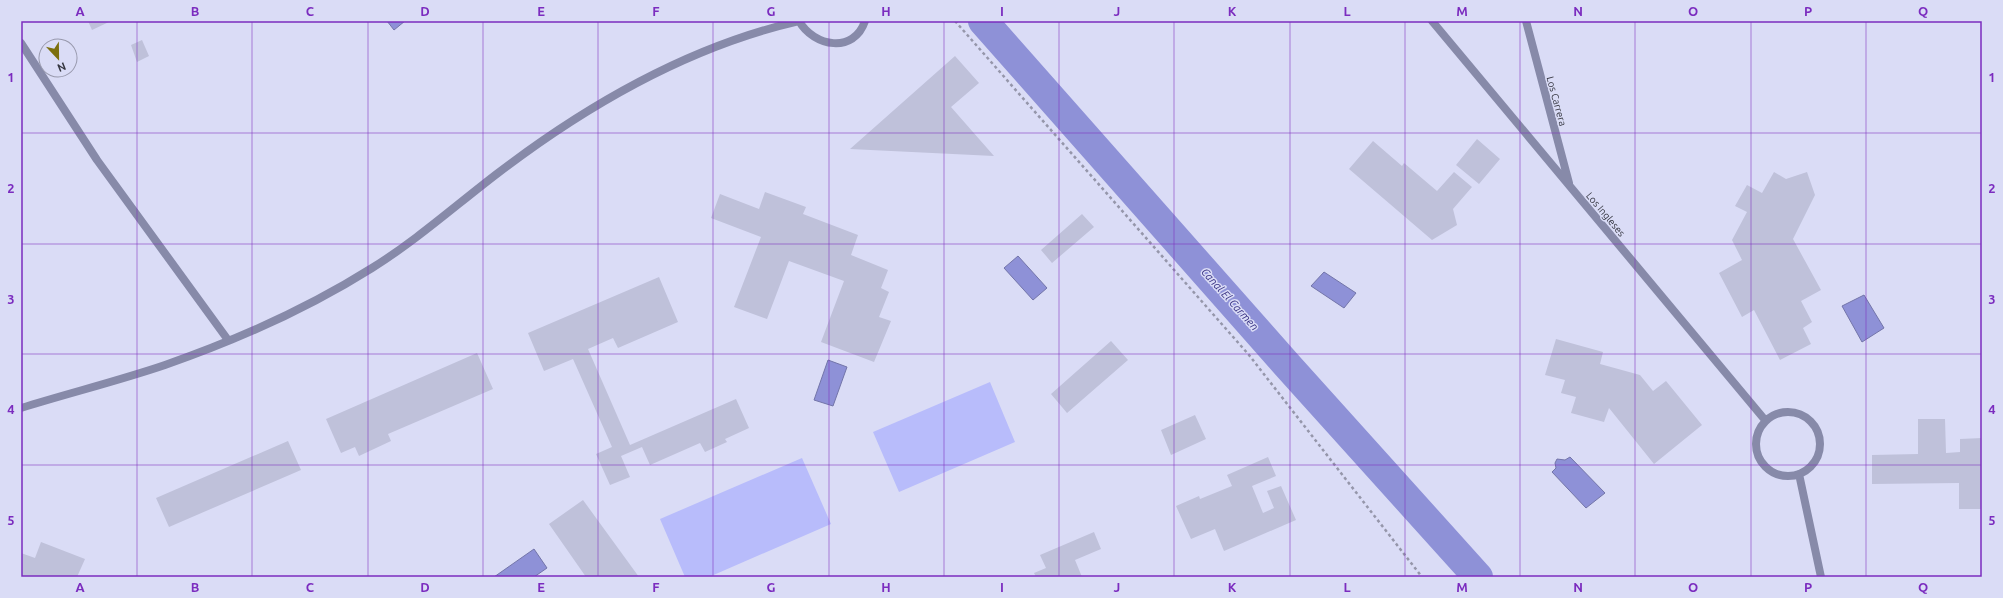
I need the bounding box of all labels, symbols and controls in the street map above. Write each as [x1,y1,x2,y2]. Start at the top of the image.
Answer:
text: A [75,4,85,18]
text: B [191,4,200,18]
text: C [306,4,315,18]
text: D [420,4,430,18]
text: E [537,4,545,18]
text: F [652,4,660,18]
text: G [767,4,776,18]
text: H [881,4,891,18]
text: I [1000,4,1004,18]
text: J [1114,4,1120,18]
text: K [1228,4,1237,18]
text: L [1343,4,1351,18]
text: M [1456,4,1468,18]
text: N [1573,4,1583,18]
text: O [1688,4,1698,18]
text: P [1804,4,1812,18]
text: Q [1918,4,1928,18]
north arrow [38,38,78,78]
text: N [56,60,68,74]
text: 1 [7,70,15,84]
text: 1 [1988,70,1996,84]
street label: Los Carrera [1545,75,1568,127]
text: 2 [7,181,15,195]
text: 2 [1988,181,1996,195]
street label: Los Ingleses [1584,190,1627,239]
water label: Canal El Carmen [1199,265,1261,333]
text: 3 [7,292,15,306]
text: 3 [1988,292,1996,306]
text: 4 [7,402,15,416]
text: 4 [1988,402,1996,416]
text: 5 [7,513,15,527]
text: 5 [1988,513,1996,527]
text: A [75,580,85,594]
text: B [191,580,200,594]
text: C [306,580,315,594]
text: D [420,580,430,594]
text: E [537,580,545,594]
text: F [652,580,660,594]
text: G [767,580,776,594]
text: H [881,580,891,594]
text: I [1000,580,1004,594]
text: J [1114,580,1120,594]
text: K [1228,580,1237,594]
text: L [1343,580,1351,594]
text: M [1456,580,1468,594]
text: N [1573,580,1583,594]
text: O [1688,580,1698,594]
text: P [1804,580,1812,594]
text: Q [1918,580,1928,594]

